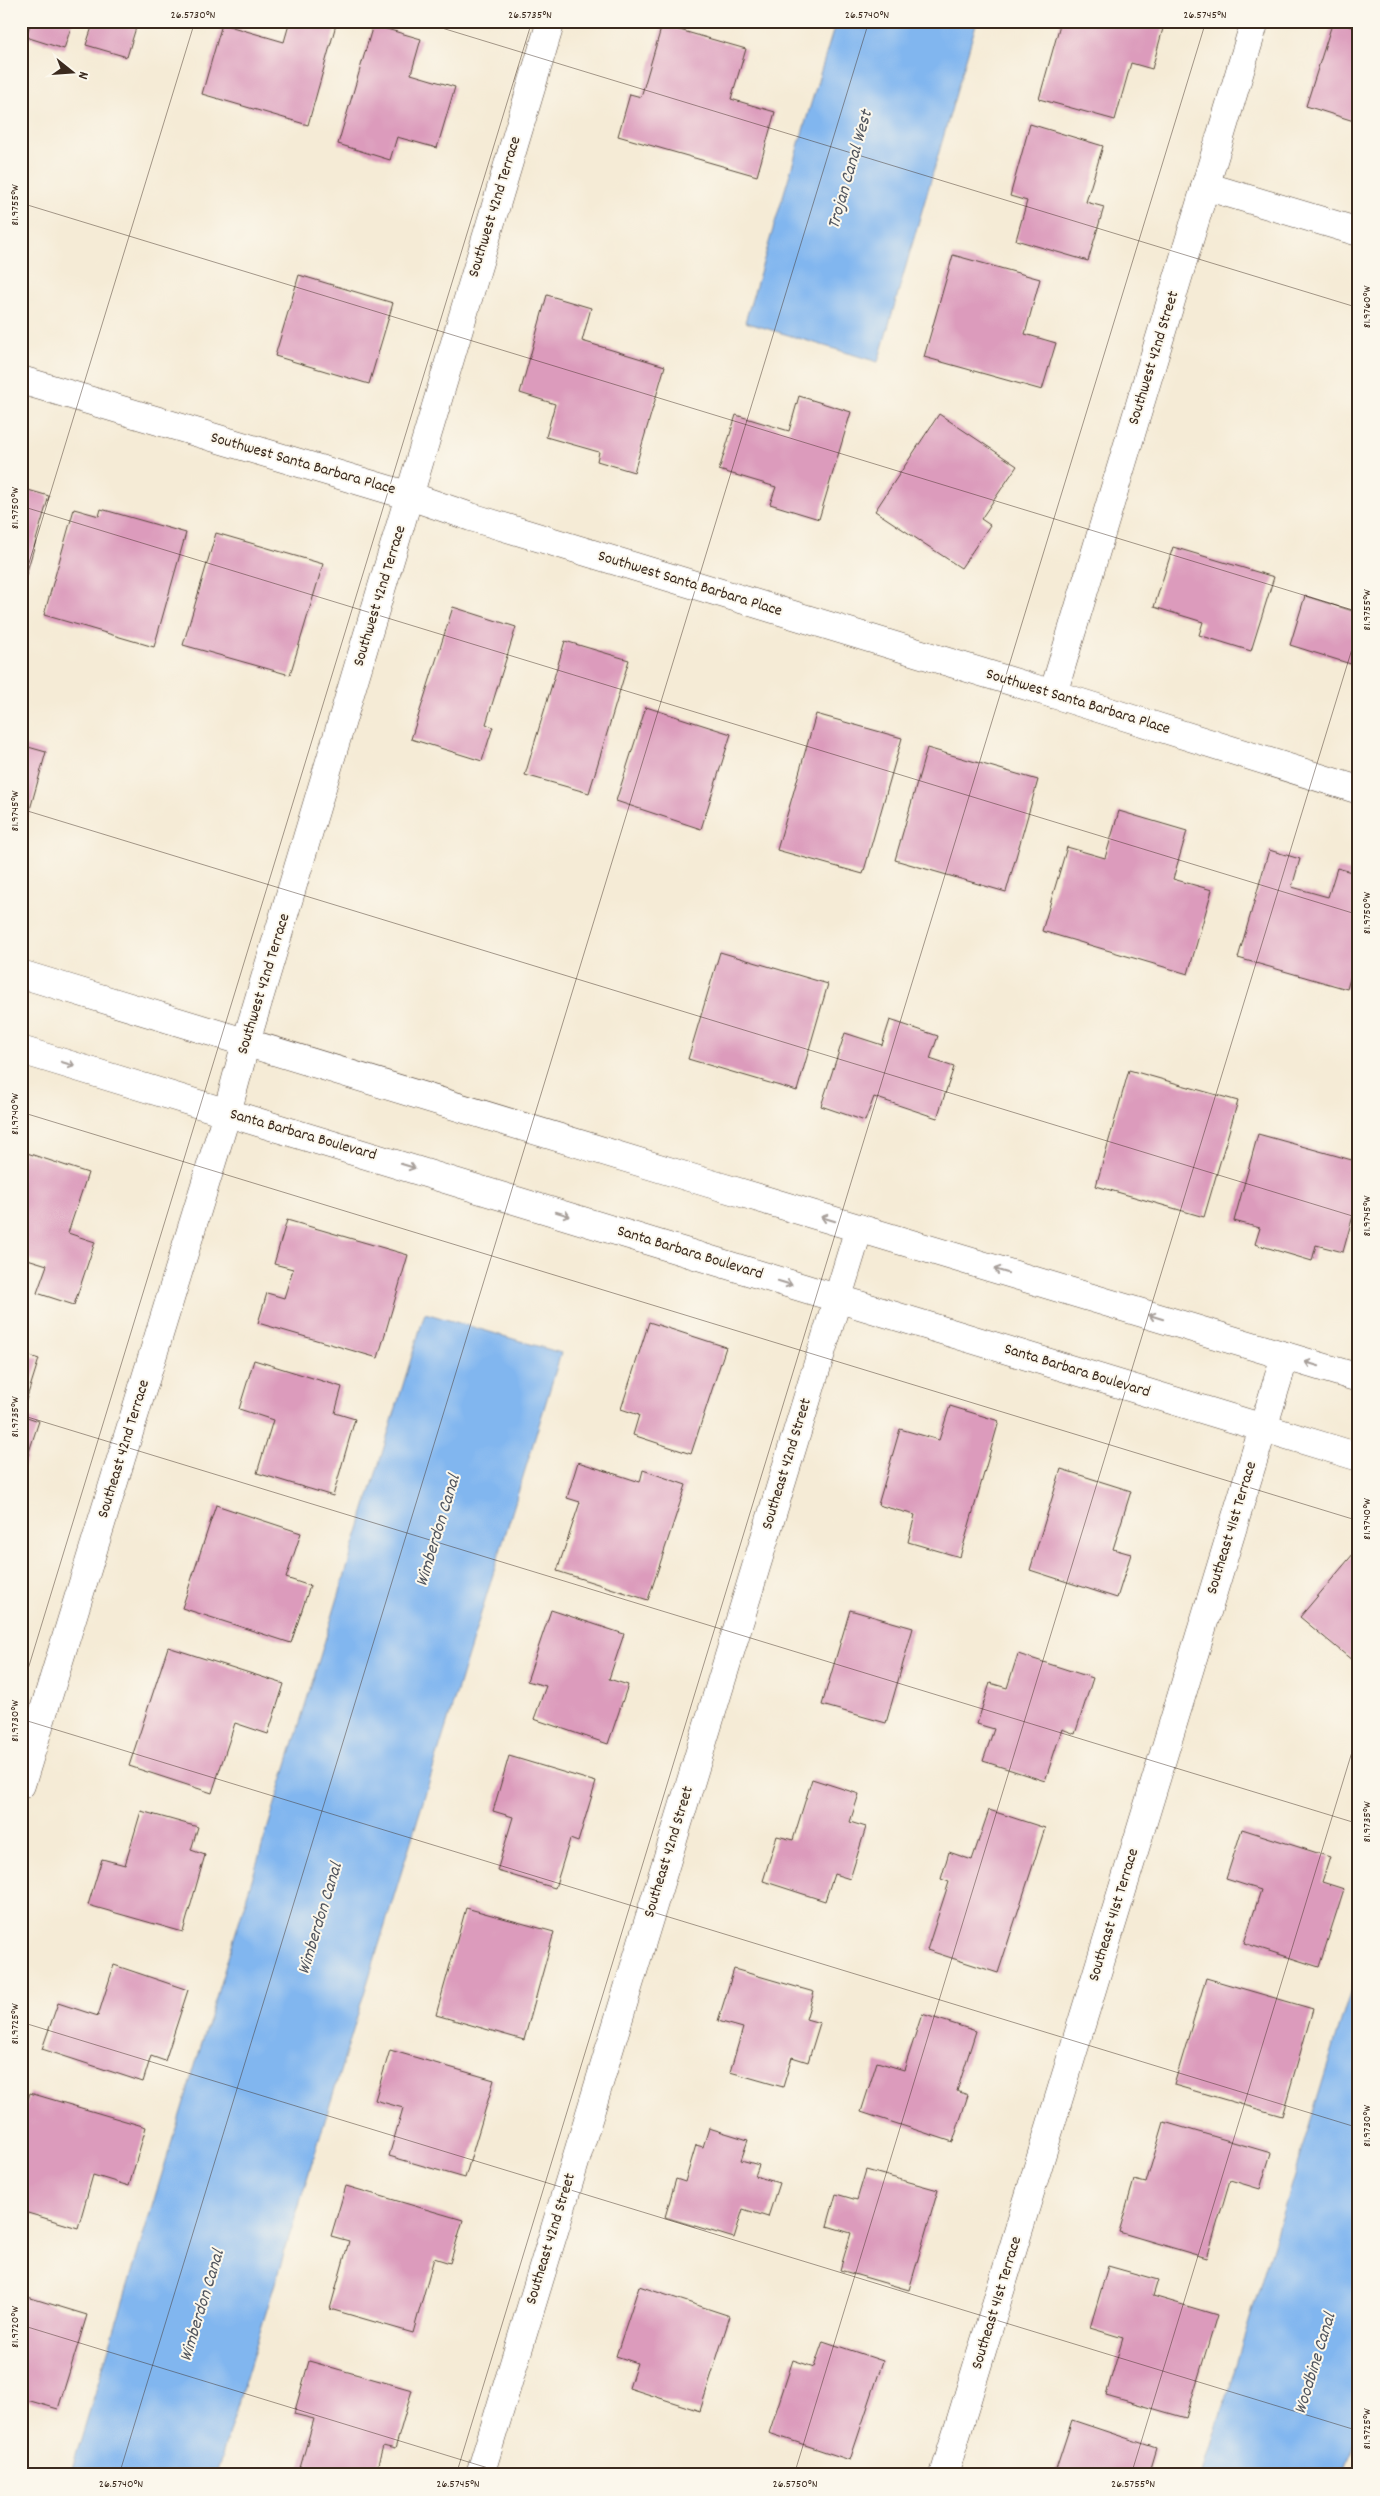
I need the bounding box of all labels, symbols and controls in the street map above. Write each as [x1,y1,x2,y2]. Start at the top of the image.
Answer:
text: 26.5730°N [171,7,216,24]
text: 26.5735°N [508,7,552,24]
text: 26.5740°N [845,7,889,24]
text: 26.5745°N [1183,7,1227,24]
north arrow [48,48,98,98]
text: N [72,69,93,82]
water label: Trojan Canal West [822,105,881,232]
street label: Southwest 42nd Terrace [463,134,527,280]
text: 81.9755°W [7,184,24,226]
text: 81.9760°W [1359,286,1376,328]
street label: Southwest 42nd Street [1123,288,1185,428]
street label: Southwest Santa Barbara Place [208,427,398,501]
text: 81.9750°W [7,487,24,529]
street label: Southwest 42nd Terrace [348,523,412,669]
street label: Southwest Santa Barbara Place [595,545,785,623]
text: 81.9755°W [1359,589,1376,631]
street label: Southwest Santa Barbara Place [983,663,1173,741]
text: 81.9745°W [7,790,24,831]
text: 81.9750°W [1359,892,1376,934]
street label: Southwest 42nd Terrace [232,911,296,1057]
one-way arrow [59,1059,75,1069]
text: 81.9740°W [7,1093,24,1135]
street label: Santa Barbara Boulevard [227,1103,379,1167]
one-way arrow [399,1162,415,1172]
text: 81.9745°W [1359,1195,1376,1236]
one-way arrow [555,1210,571,1220]
one-way arrow [821,1214,837,1224]
street label: Santa Barbara Boulevard [614,1220,766,1286]
one-way arrow [993,1265,1009,1275]
one-way arrow [777,1278,793,1288]
one-way arrow [1149,1312,1165,1322]
street label: Santa Barbara Boulevard [1001,1338,1153,1404]
one-way arrow [1304,1358,1320,1368]
street label: Southeast 42nd Terrace [92,1377,156,1521]
street label: Southeast 42nd Street [756,1395,818,1533]
text: 81.9735°W [7,1396,24,1438]
street label: Southeast 41st Terrace [1201,1459,1263,1597]
water label: Wimberdon Canal [410,1470,468,1590]
text: 81.9740°W [1359,1498,1376,1540]
text: 81.9730°W [7,1700,24,1742]
street label: Southeast 42nd Street [638,1783,700,1921]
text: 81.9735°W [1359,1801,1376,1843]
street label: Southeast 41st Terrace [1083,1846,1145,1984]
water label: Wimberdon Canal [292,1858,350,1978]
text: 81.9725°W [7,2003,24,2045]
text: 81.9730°W [1359,2105,1376,2147]
street label: Southeast 42nd Street [520,2170,582,2308]
street label: Southeast 41st Terrace [966,2234,1028,2372]
water label: Wimberdon Canal [174,2245,232,2365]
text: 81.9720°W [7,2306,24,2348]
water label: Woodbine Canal [1289,2309,1344,2418]
text: 81.9725°W [1359,2408,1376,2450]
text: 26.5740°N [99,2476,143,2493]
text: 26.5745°N [436,2476,480,2493]
text: 26.5750°N [772,2476,818,2493]
text: 26.5755°N [1111,2476,1155,2493]

